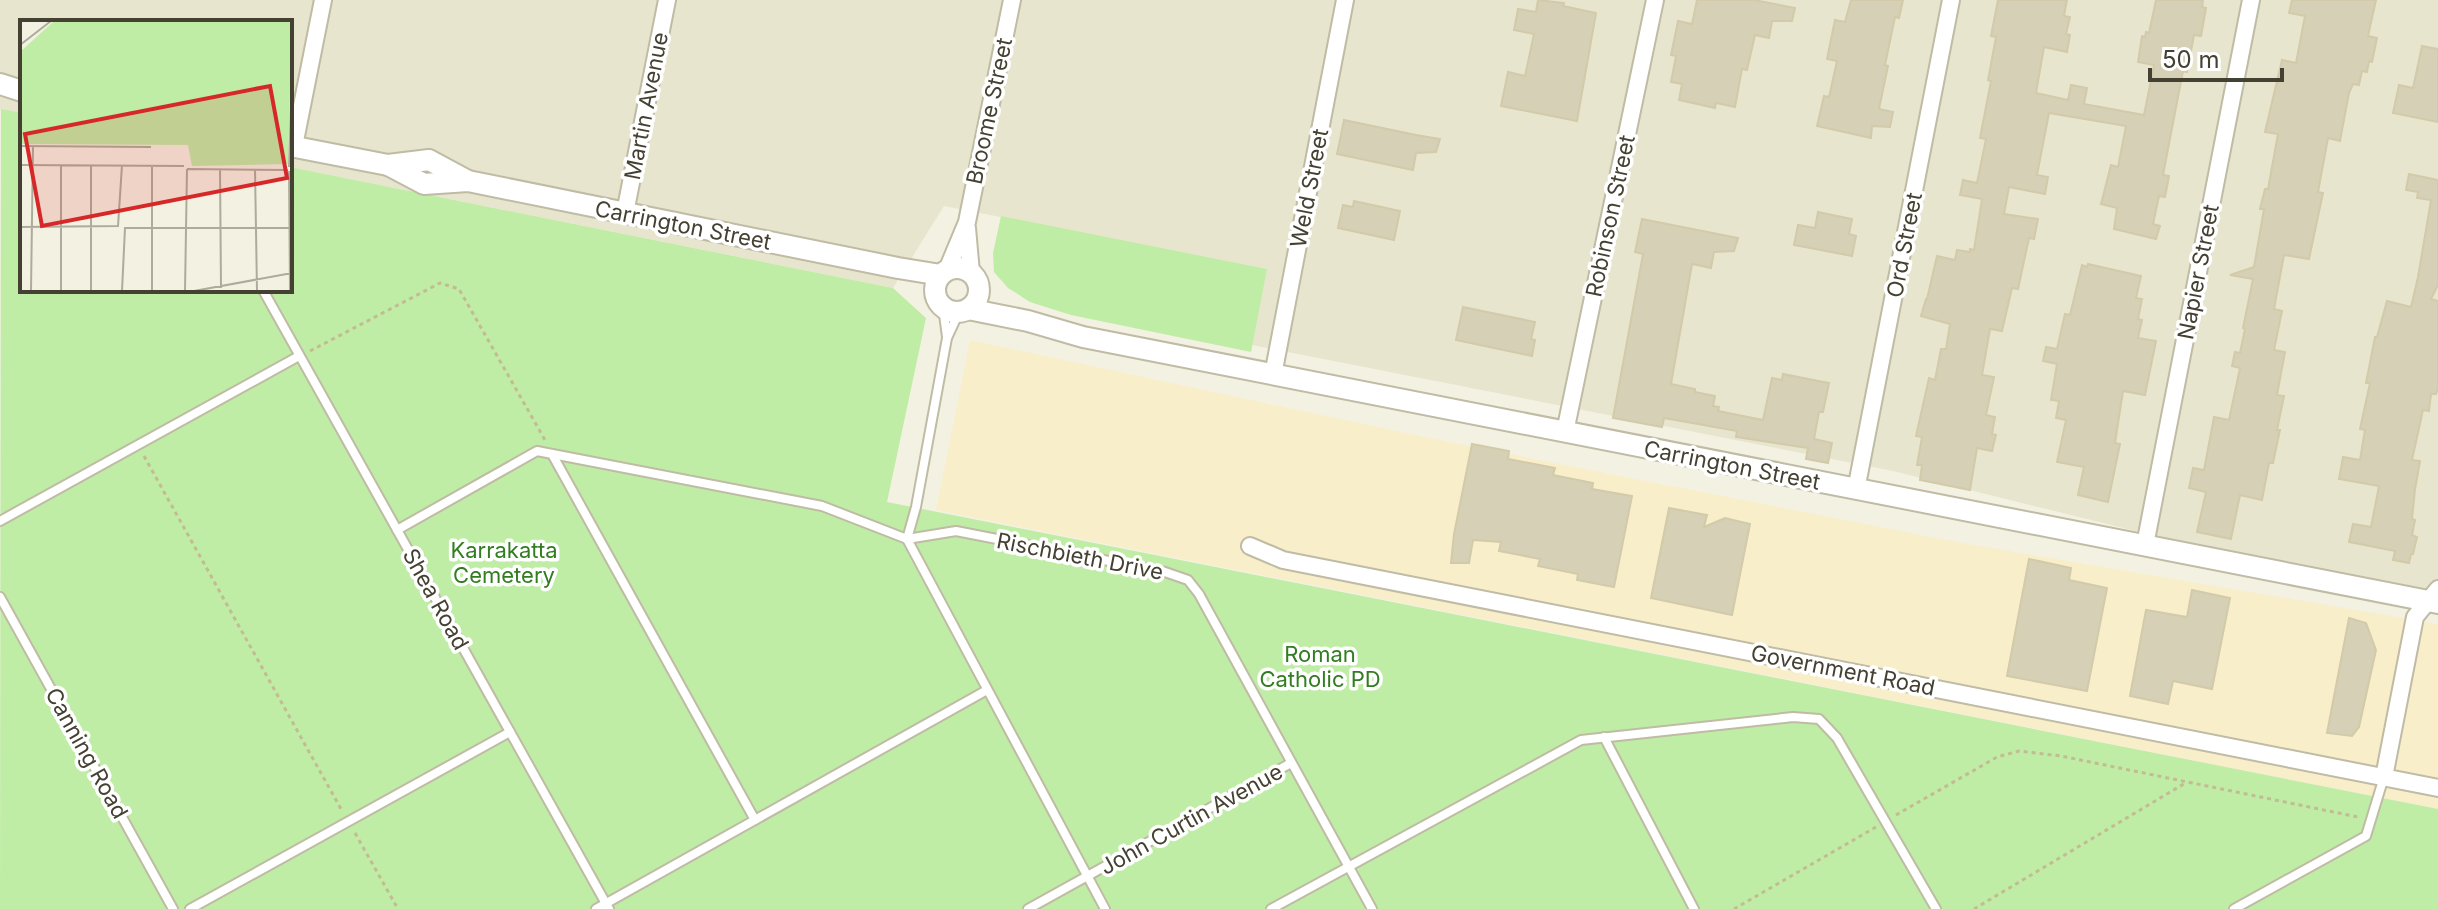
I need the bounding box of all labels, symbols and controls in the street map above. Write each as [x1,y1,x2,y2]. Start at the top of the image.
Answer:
inset map [20,20,292,292]
street label: Martin Avenue [619,30,673,182]
scale bar [2150,32,2282,82]
street label: Broome Street [961,35,1017,187]
text: 50 m [2162,45,2220,74]
street label: Weld Street [1285,126,1333,250]
street label: Robinson Street [1580,133,1640,299]
street label: Ord Street [1881,190,1927,300]
street label: Carrington Street [593,195,773,255]
street label: Napier Street [2172,202,2224,342]
street label: Carrington Street [1642,435,1822,495]
street label: Rischbieth Drive [994,527,1166,585]
park label: Karrakatta Cemetery [450,537,558,588]
street label: Shea Road [398,544,474,654]
street label: Government Road [1749,639,1937,701]
park label: Roman Catholic PD [1259,641,1381,692]
street label: Canning Road [40,683,134,823]
street label: John Curtin Avenue [1095,758,1287,880]

